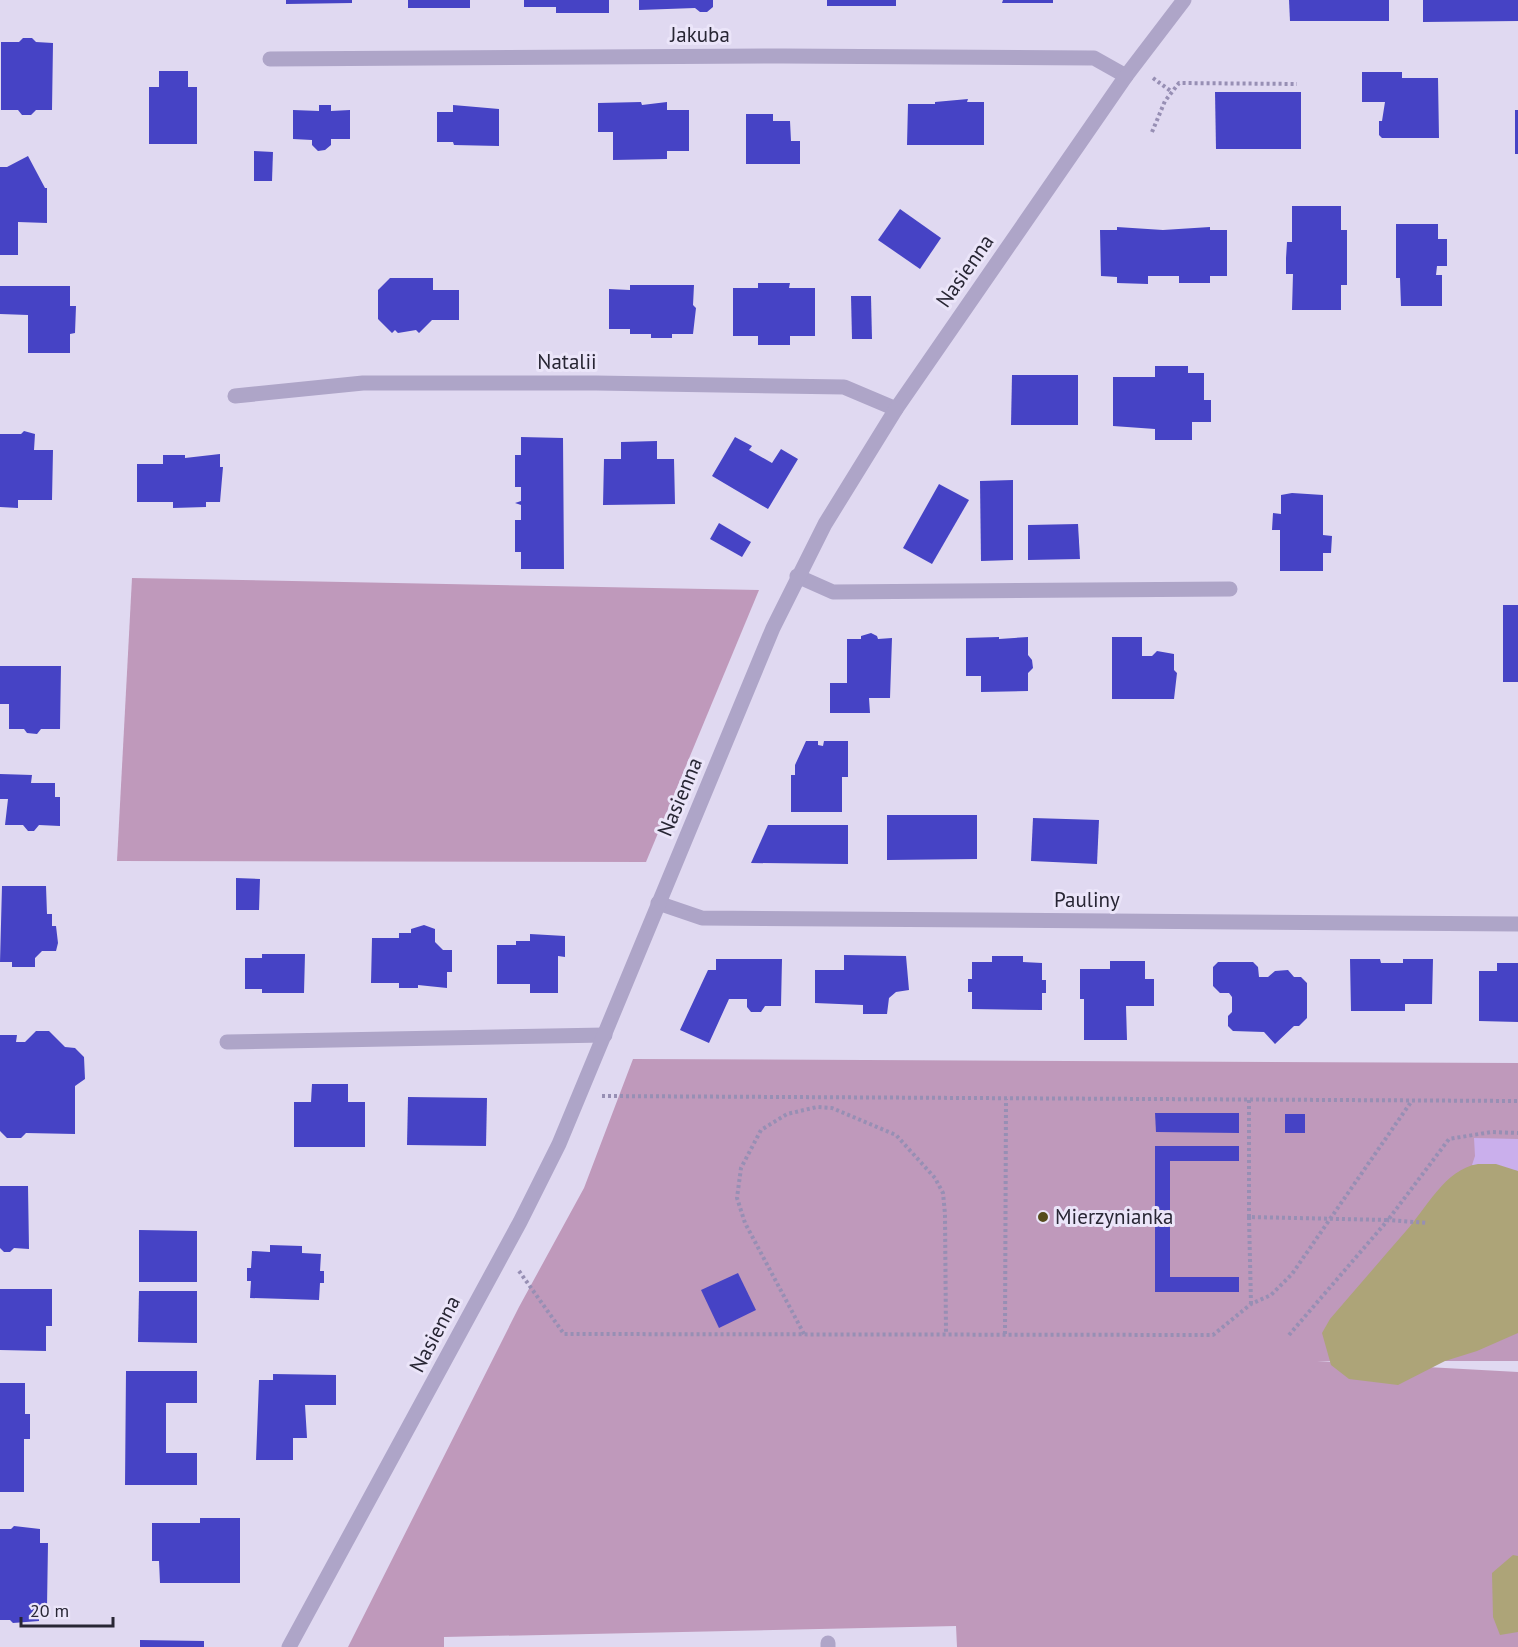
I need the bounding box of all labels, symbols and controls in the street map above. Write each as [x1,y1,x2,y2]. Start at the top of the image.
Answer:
street label: Jakuba [669,21,730,48]
street label: Nasienna [930,229,999,312]
street label: Natalii [537,348,597,375]
street label: Nasienna [651,753,708,840]
street label: Pauliny [1054,886,1120,913]
place label: Mierzynianka [1055,1203,1174,1230]
marker: Mierzynianka [1036,1210,1050,1224]
street label: Nasienna [403,1291,466,1377]
scale bar [21,1590,112,1628]
text: 20 m [30,1599,69,1622]

